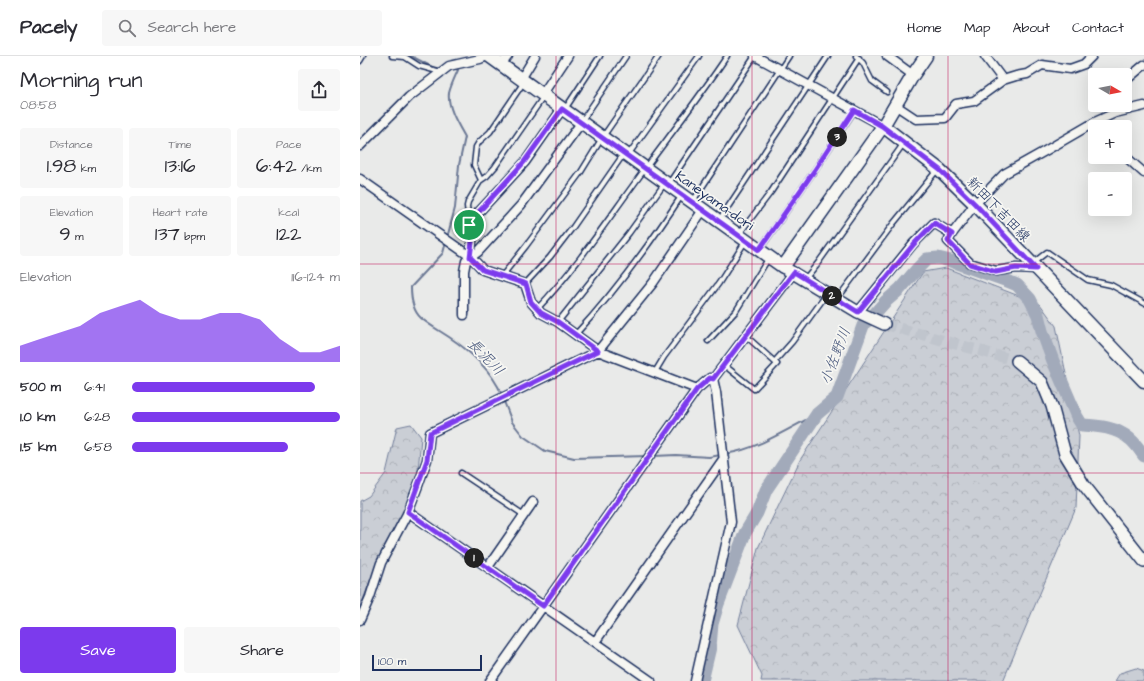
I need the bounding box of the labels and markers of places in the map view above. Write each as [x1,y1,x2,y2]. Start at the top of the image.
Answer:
pin: 3 [827,127,847,147]
pin [452,208,486,242]
pin: 2 [822,286,842,306]
pin: 1 [464,548,484,568]

